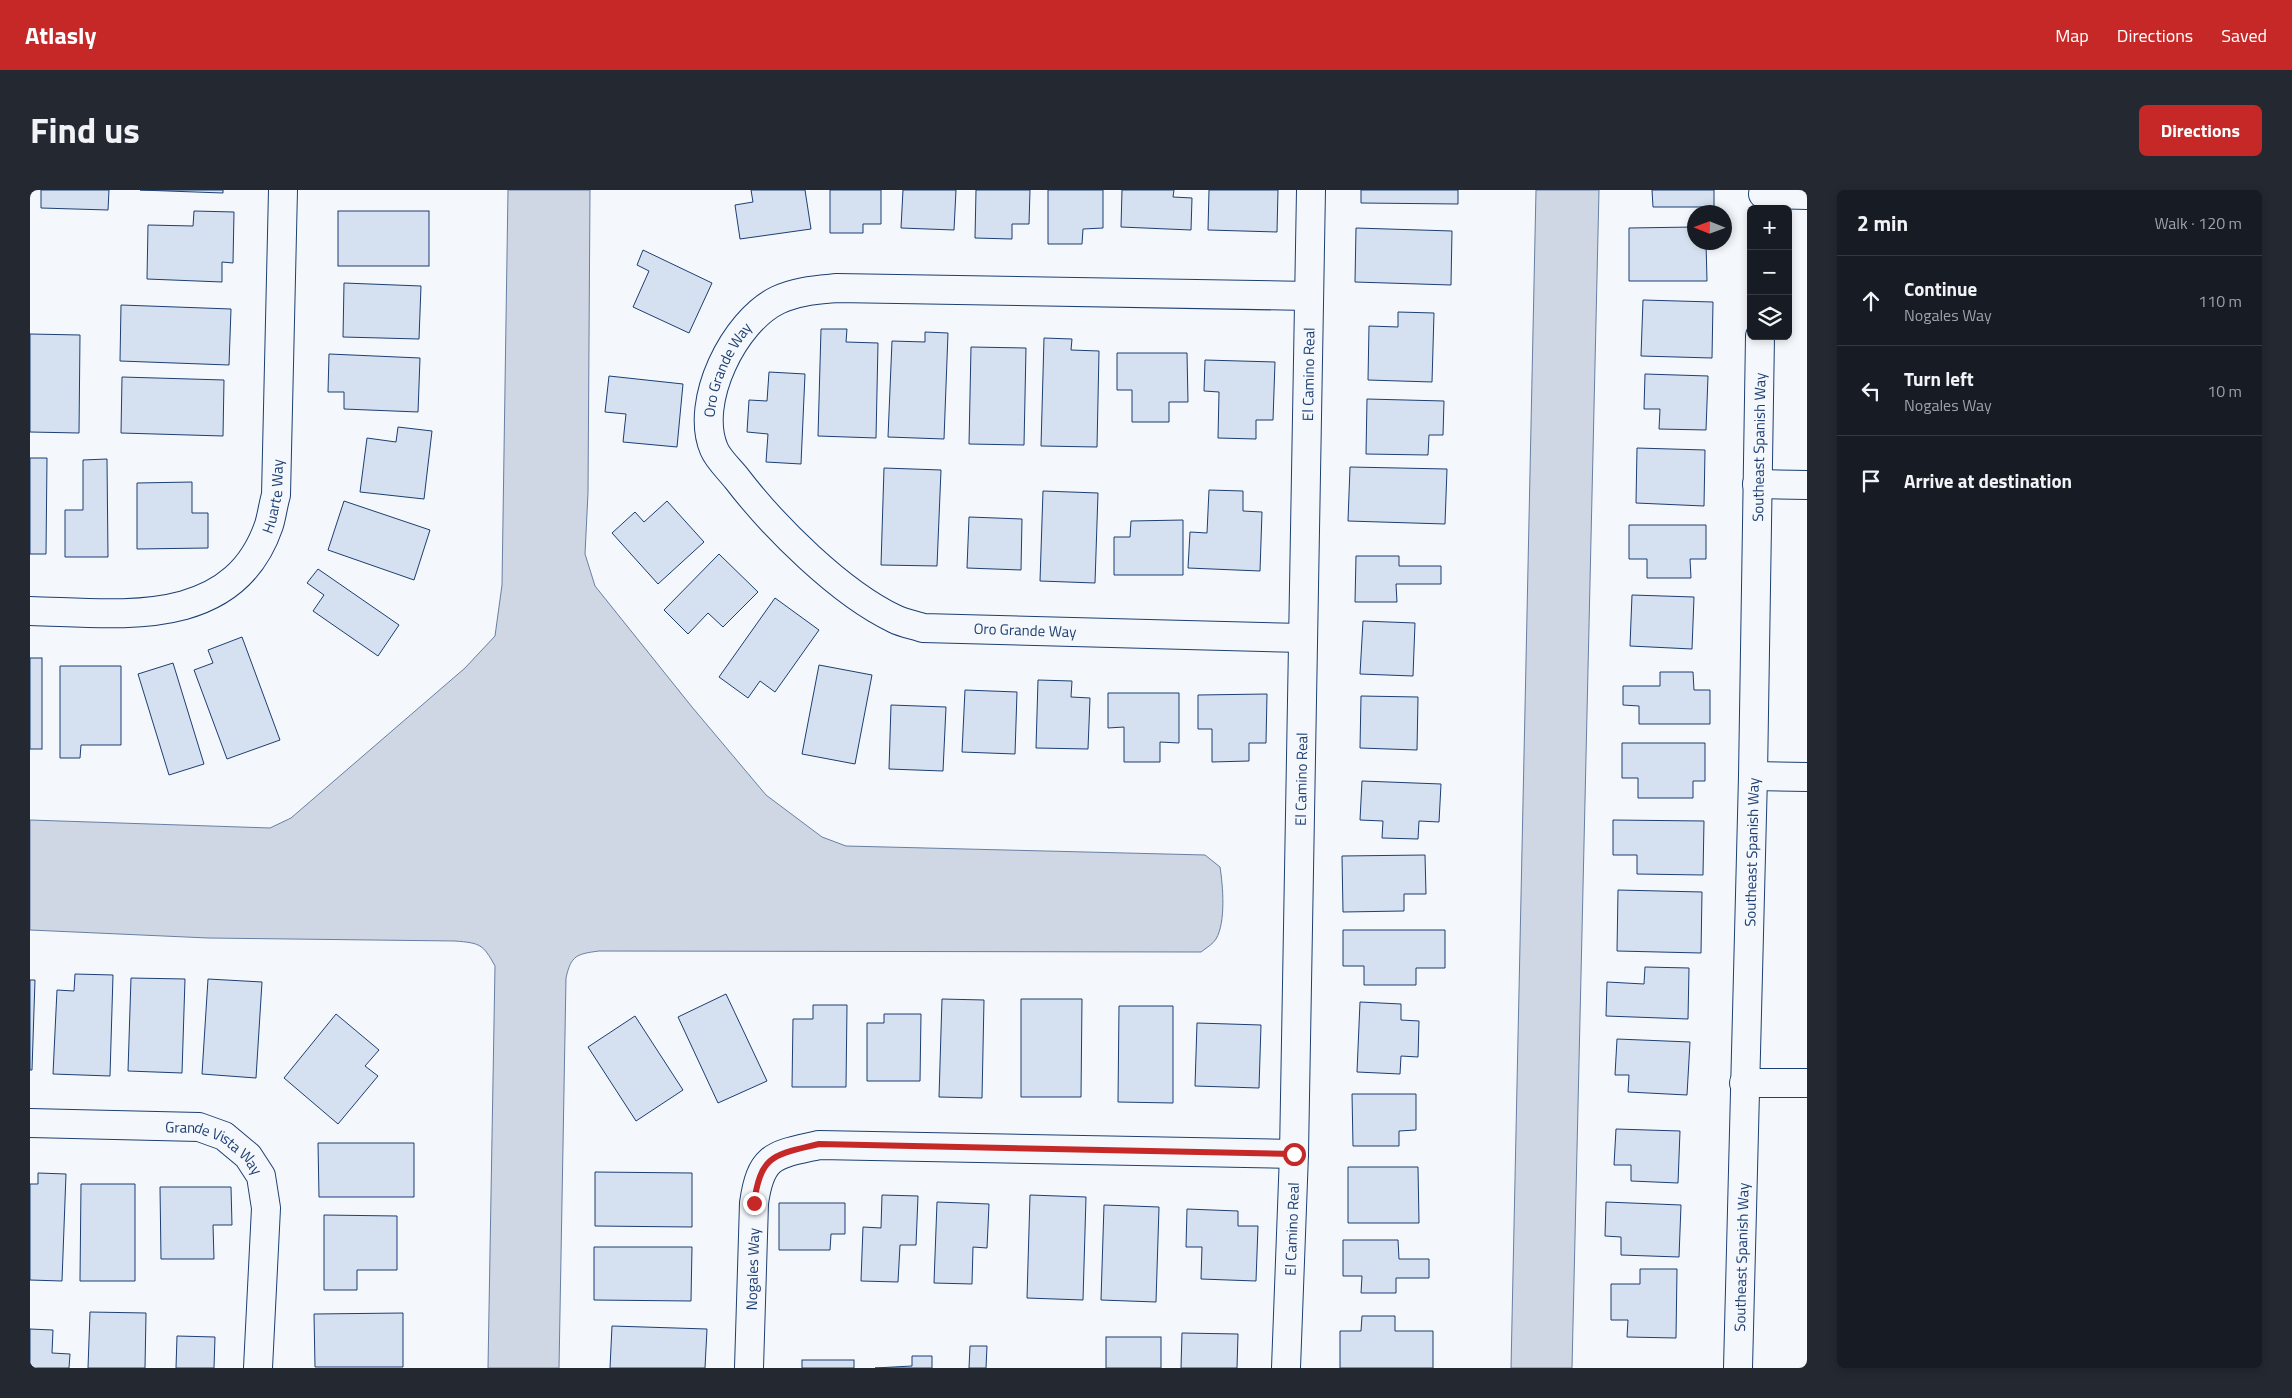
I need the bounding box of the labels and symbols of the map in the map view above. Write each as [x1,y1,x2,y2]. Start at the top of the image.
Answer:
north arrow [1687,205,1732,250]
street label: Oro Grande Way [697,317,757,418]
street label: El Camino Real [1295,327,1320,421]
street label: Southeast Spanish Way [1746,373,1771,522]
street label: Huarte Way [255,459,288,537]
street label: Oro Grande Way [973,617,1077,643]
street label: El Camino Real [1288,732,1313,826]
street label: Southeast Spanish Way [1738,777,1764,927]
street label: Grande Vista Way [165,1115,269,1179]
route start [1283,1143,1306,1166]
street label: El Camino Real [1278,1182,1304,1276]
street label: Southeast Spanish Way [1727,1182,1754,1332]
route end [743,1192,766,1215]
street label: Nogales Way [739,1228,765,1311]

